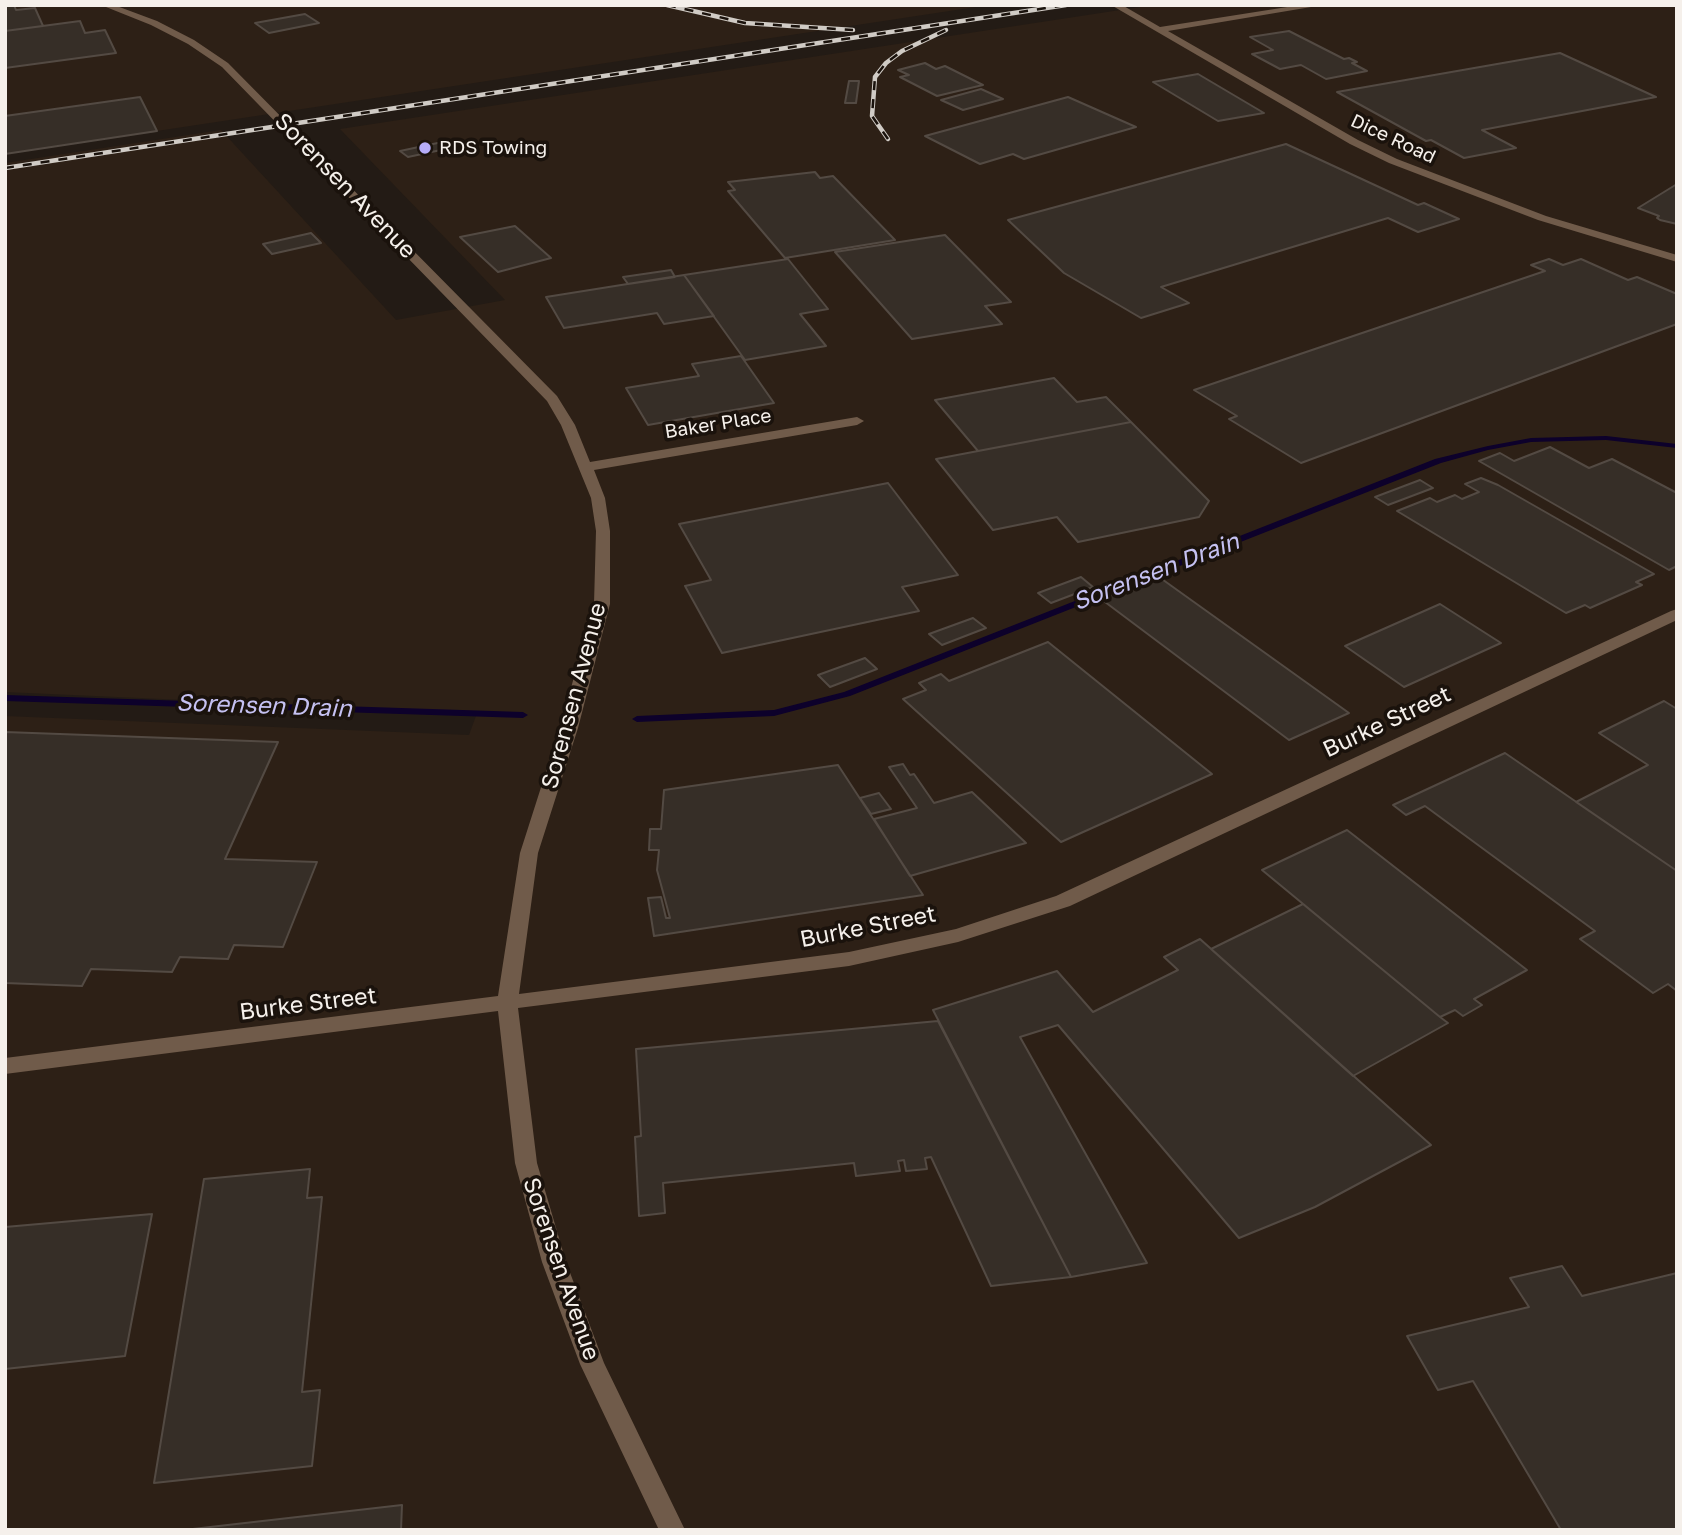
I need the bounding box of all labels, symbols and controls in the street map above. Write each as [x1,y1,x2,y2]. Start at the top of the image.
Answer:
street label: Sorensen Avenue [269,108,421,264]
street label: Dice Road [1347,109,1439,169]
place label: RDS Towing [439,137,547,159]
marker: RDS Towing [417,140,433,156]
street label: Baker Place [663,404,773,444]
water label: Sorensen Drain [1069,527,1243,617]
street label: Sorensen Avenue [536,600,612,792]
street label: Burke Street [1319,680,1455,764]
water label: Sorensen Drain [176,689,352,723]
street label: Burke Street [798,900,938,954]
street label: Burke Street [238,982,378,1026]
street label: Sorensen Avenue [517,1174,605,1364]

